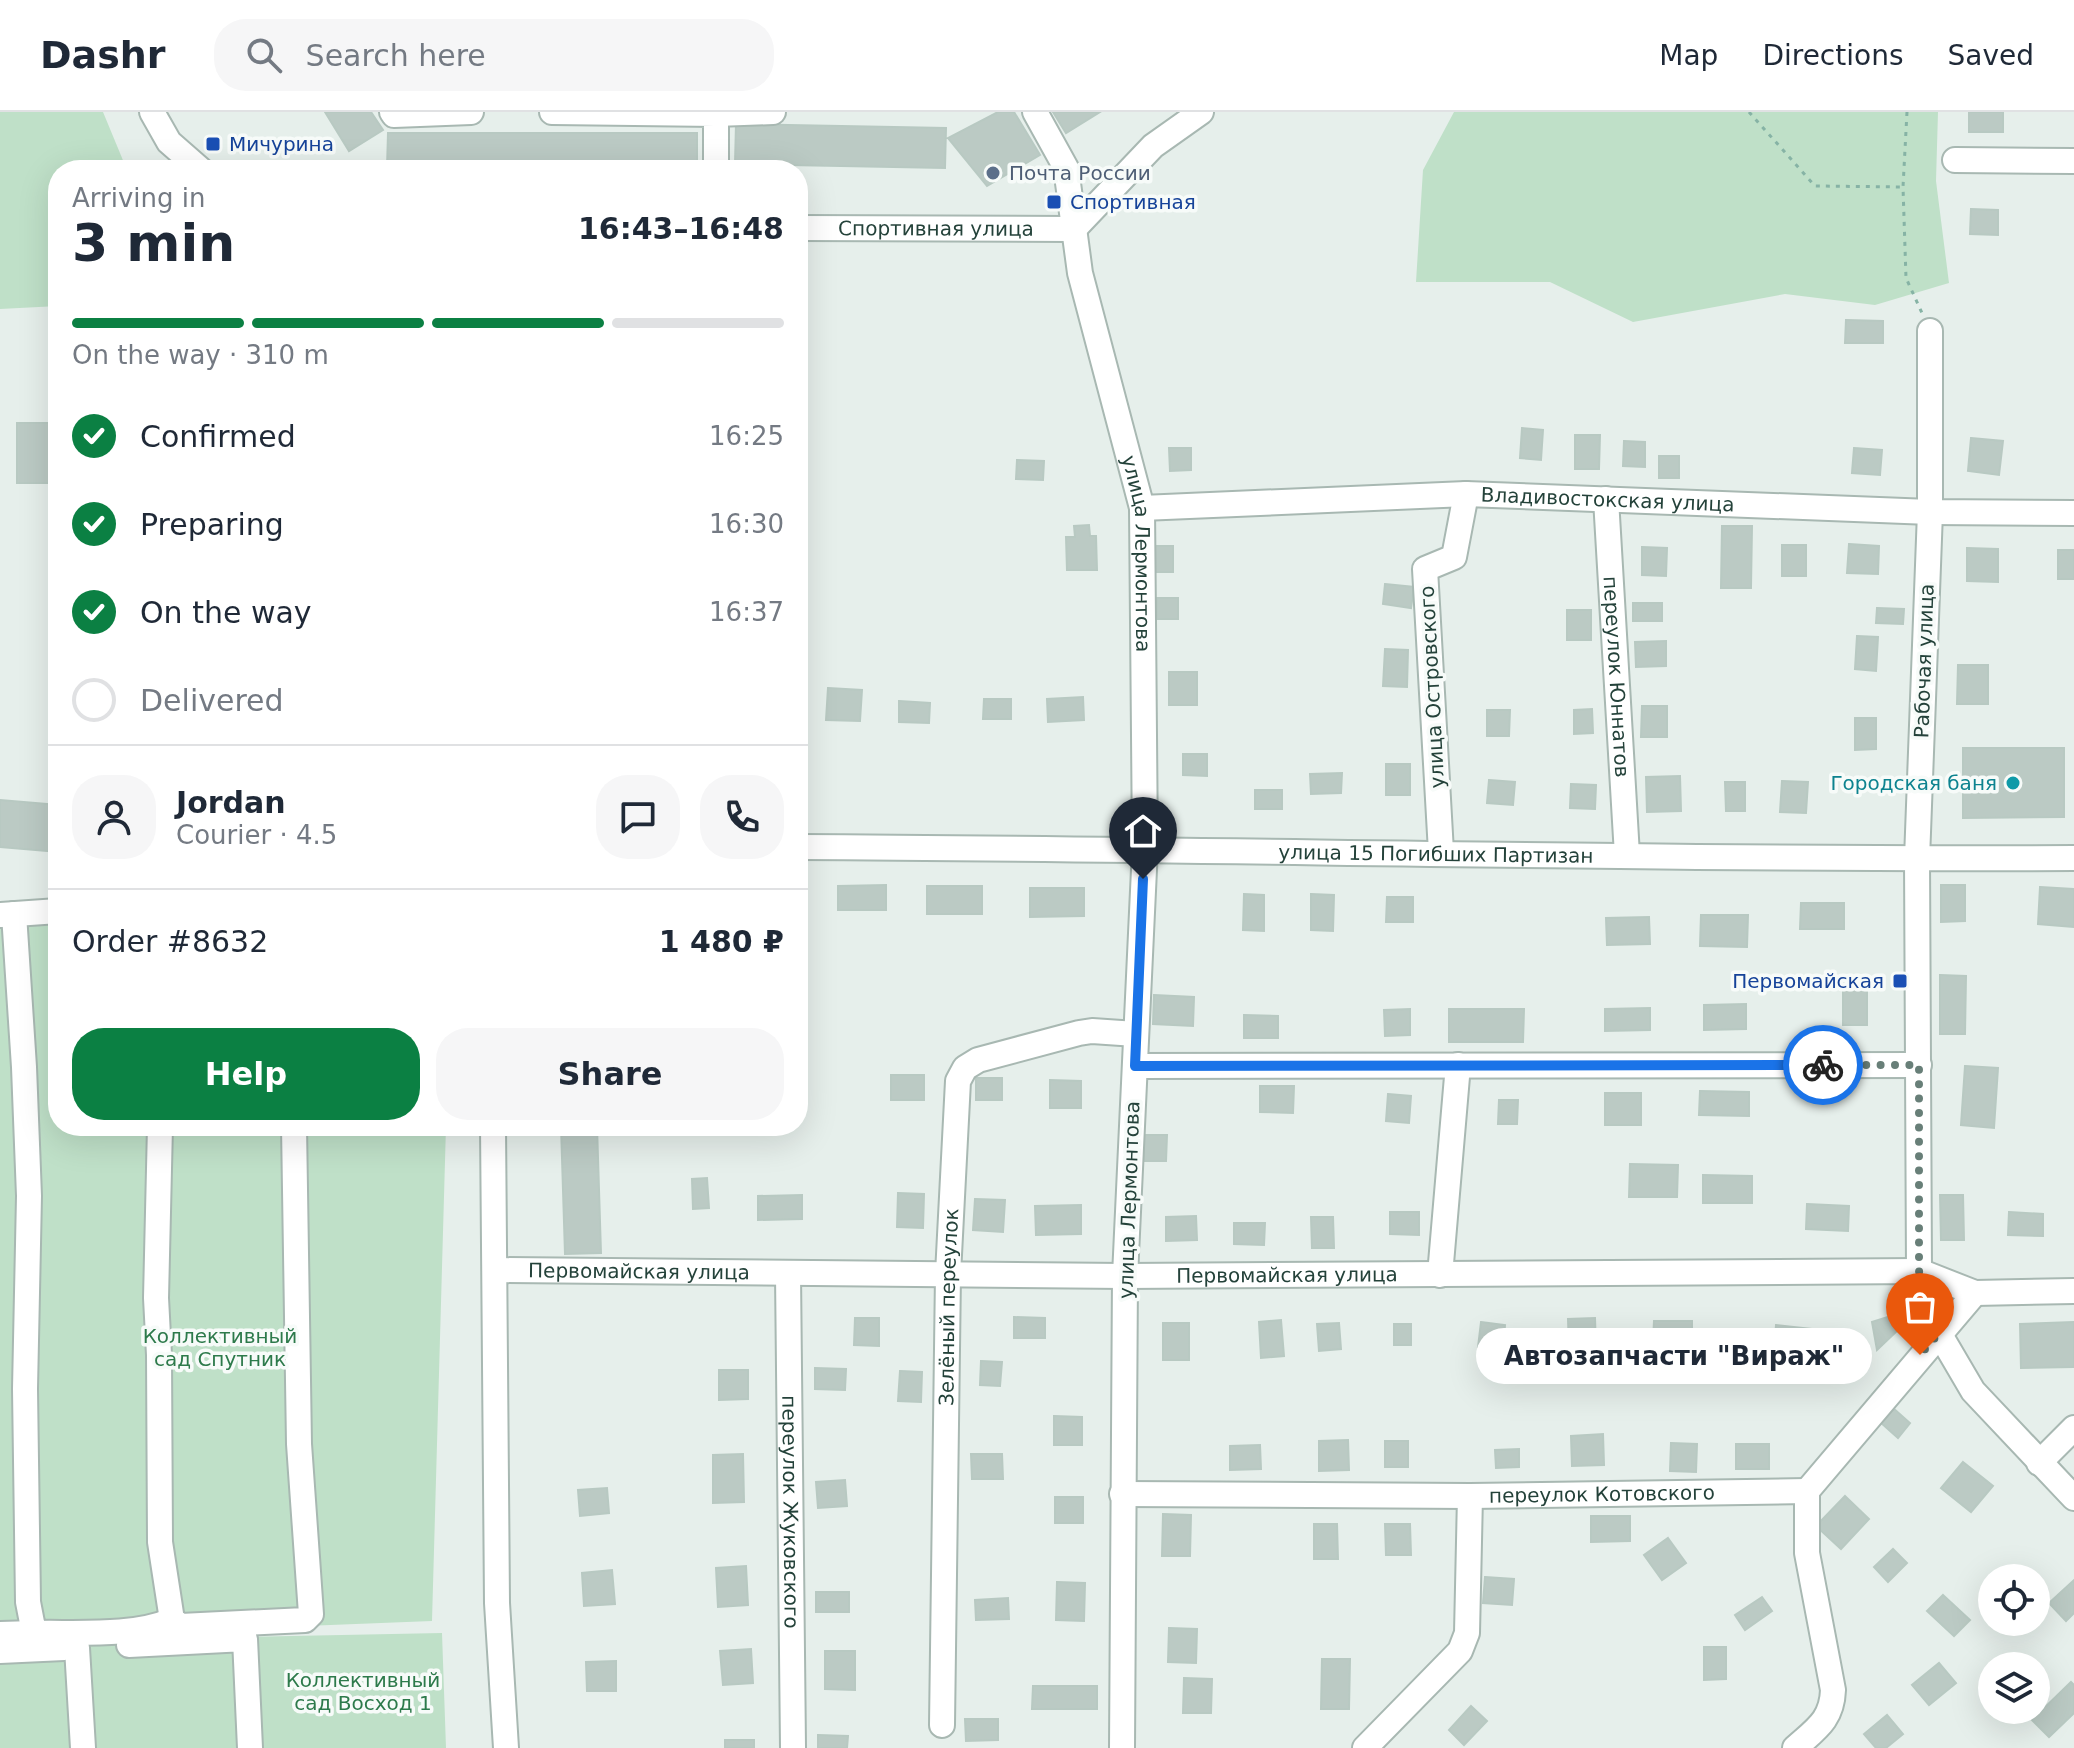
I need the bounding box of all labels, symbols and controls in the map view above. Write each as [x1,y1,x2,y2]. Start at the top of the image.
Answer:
search box [214,19,774,91]
text: Dashr [40,33,166,77]
icon: search [242,33,286,77]
text: Search here [306,38,486,73]
text: Map [1659,39,1718,72]
text: Directions [1762,39,1903,72]
text: Saved [1947,39,2034,72]
place label: Мичурина [229,132,334,156]
marker: Мичурина [204,135,222,153]
place label: Почта России [1009,161,1151,185]
marker: Почта России [984,164,1002,182]
text: Arriving in [72,183,206,213]
place label: Спортивная [1070,190,1196,214]
marker: Спортивная [1045,193,1063,211]
text: 16:43–16:48 [578,211,784,246]
text: 3 min [72,213,235,273]
street label: Спортивная улица [838,216,1034,241]
text: On the way · 310 m [72,340,329,370]
icon: check [72,414,116,458]
text: Confirmed [140,419,296,454]
text: 16:25 [709,421,784,451]
street label: улица Лермонтова [1117,453,1155,652]
street label: Владивостокская улица [1480,483,1735,516]
icon: check [72,502,116,546]
text: Preparing [140,507,284,542]
text: 16:30 [709,509,784,539]
street label: переулок Юннатов [1599,575,1634,778]
street label: Рабочая улица [1909,583,1939,739]
street label: улица Островского [1415,585,1449,789]
icon: check [72,590,116,634]
text: On the way [140,595,312,630]
text: 16:37 [709,597,784,627]
text: Delivered [140,683,284,718]
place label: Городская баня [1830,771,1997,795]
marker: Городская баня [2004,774,2022,792]
button: person [72,775,156,859]
button: chat [596,775,680,859]
button: phone [700,775,784,859]
text: Jordan [176,785,286,820]
pin [1109,797,1177,879]
icon: home [1121,809,1165,853]
text: Courier · 4.5 [176,820,337,850]
street label: улица 15 Погибших Партизан [1278,840,1594,868]
text: Order #8632 [72,924,268,959]
text: 1 480 ₽ [659,924,784,959]
place label: Первомайская [1732,969,1884,993]
marker: Первомайская [1891,972,1909,990]
courier [1783,1025,1863,1105]
button: Help [72,1028,420,1120]
button: Share [436,1028,784,1120]
icon: bike [1801,1043,1845,1087]
street label: улица Лермонтова [1114,1101,1144,1299]
street label: Зелёный переулок [934,1208,963,1406]
street label: Первомайская улица [528,1258,750,1284]
street label: Первомайская улица [1176,1262,1398,1288]
pin [1886,1273,1954,1355]
icon: bag [1898,1285,1942,1329]
park label: Коллективный сад Спутник [143,1324,297,1371]
callout: Автозапчасти "Вираж" [1476,1327,1872,1383]
text: Автозапчасти "Вираж" [1504,1341,1844,1371]
street label: переулок Жуковского [777,1395,804,1629]
street label: переулок Котовского [1489,1480,1715,1508]
map controls [1978,1564,2050,1724]
button: locate [1978,1564,2050,1636]
button: layers [1978,1652,2050,1724]
park label: Коллективный сад Восход 1 [286,1668,440,1715]

